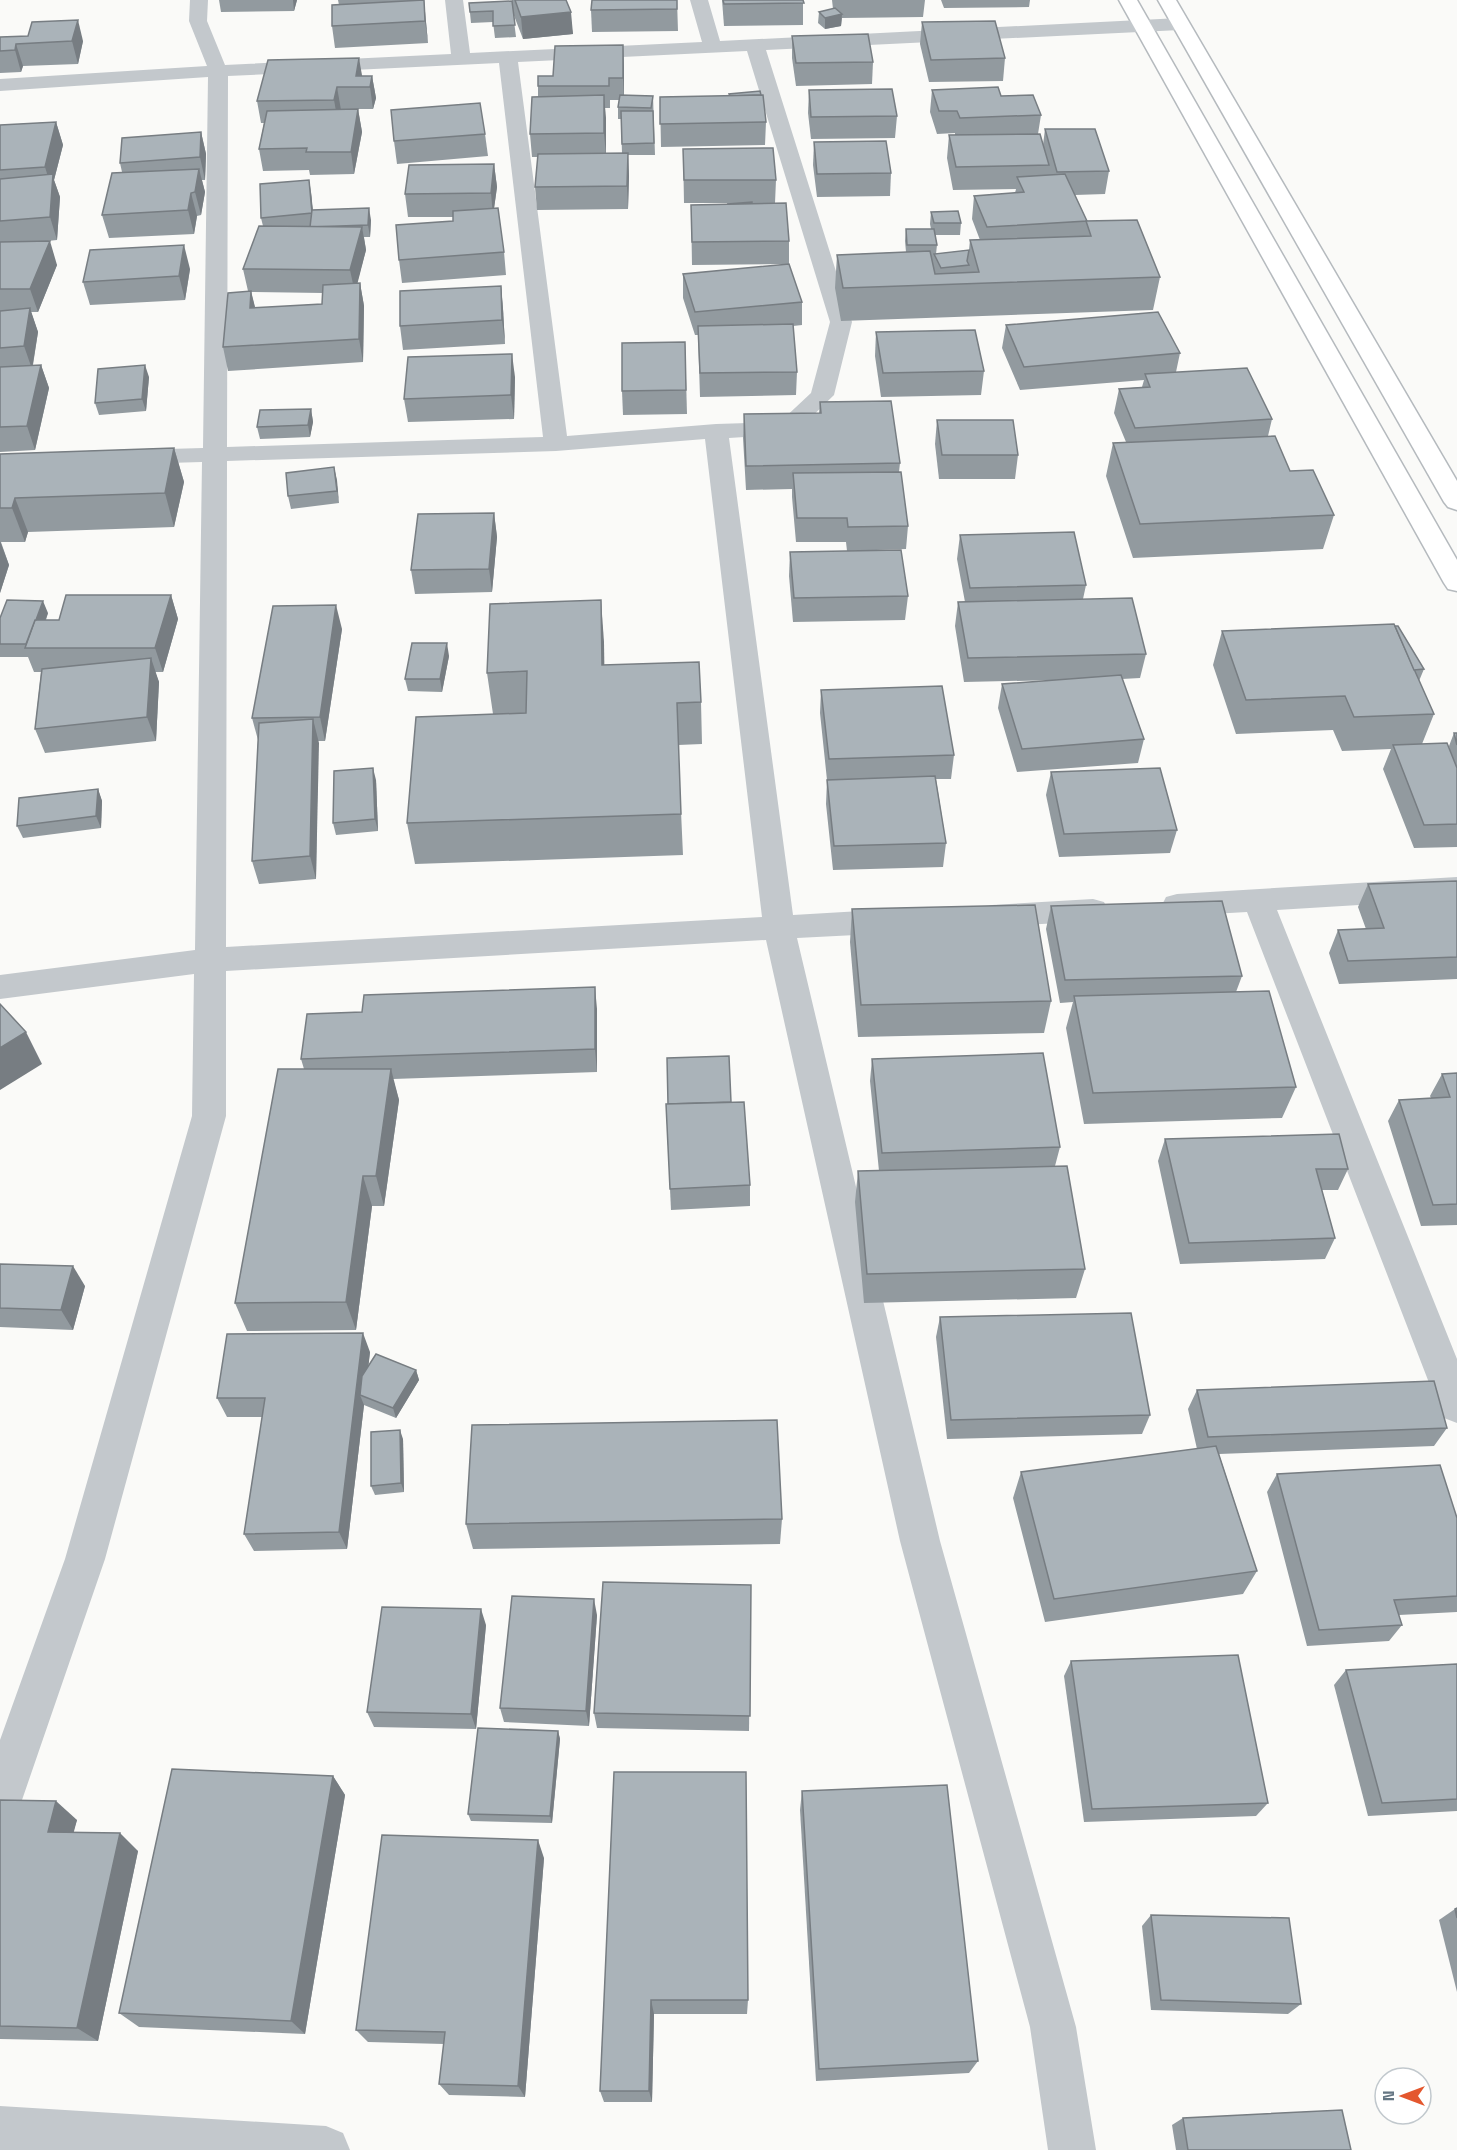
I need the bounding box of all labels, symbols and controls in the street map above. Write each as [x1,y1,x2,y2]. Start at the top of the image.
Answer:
north arrow [1373,2066,1433,2126]
text: N [1378,2091,1399,2101]

